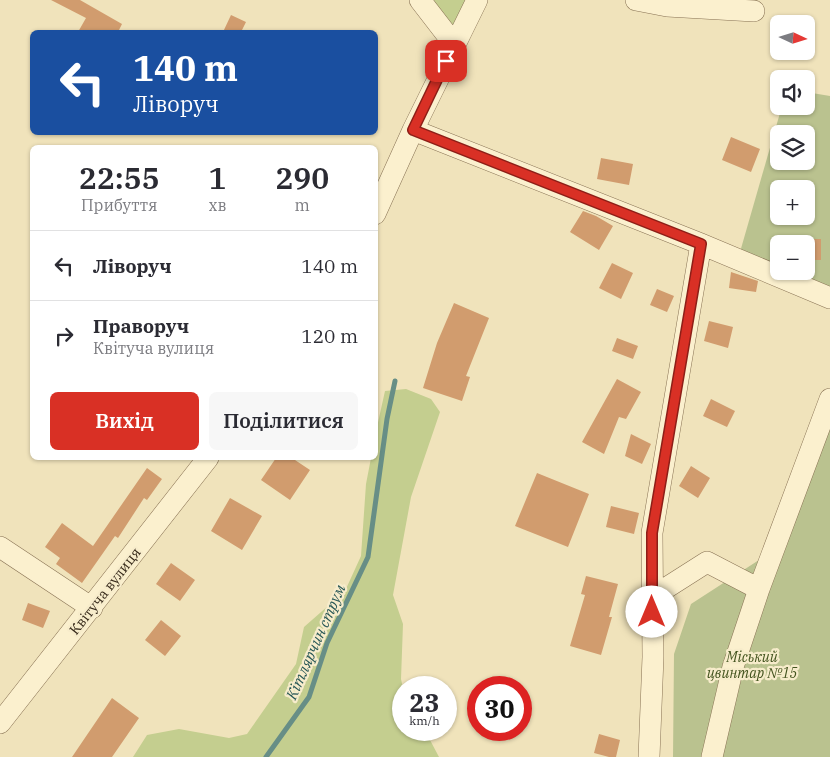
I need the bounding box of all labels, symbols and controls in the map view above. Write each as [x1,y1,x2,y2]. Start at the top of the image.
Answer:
north arrow [770,15,815,60]
map controls [770,15,815,280]
pin [425,40,467,82]
text: 140 m [133,45,238,91]
icon: arrive [432,47,460,75]
icon: left [50,50,115,115]
button: sound [770,70,815,115]
text: Ліворуч [133,89,219,118]
button: layers [770,125,815,170]
text: 22:55 [79,158,160,197]
text: 1 [208,158,226,197]
text: 290 [275,158,329,197]
button: + [770,180,815,225]
text: Прибуття [81,195,157,215]
text: хв [208,195,226,215]
text: m [295,195,310,215]
button: − [770,235,815,280]
icon: left [50,252,78,280]
text: Ліворуч [93,254,172,278]
text: 140 m [301,254,358,278]
text: Праворуч [93,314,189,338]
icon: right [50,322,78,350]
text: 120 m [301,324,358,348]
text: Квітуча вулиця [93,338,214,358]
button: Вихід [50,392,199,450]
button: Поділитися [209,392,358,450]
street label: Квітуча вулиця [65,544,145,638]
water label: Кітлярчин струм [281,581,350,703]
position arrow [625,585,677,637]
park label: Міський цвинтар №15 [707,648,797,682]
speed limit sign: 30 [467,676,532,741]
text: 23 [409,686,440,719]
text: km/h [409,713,440,728]

